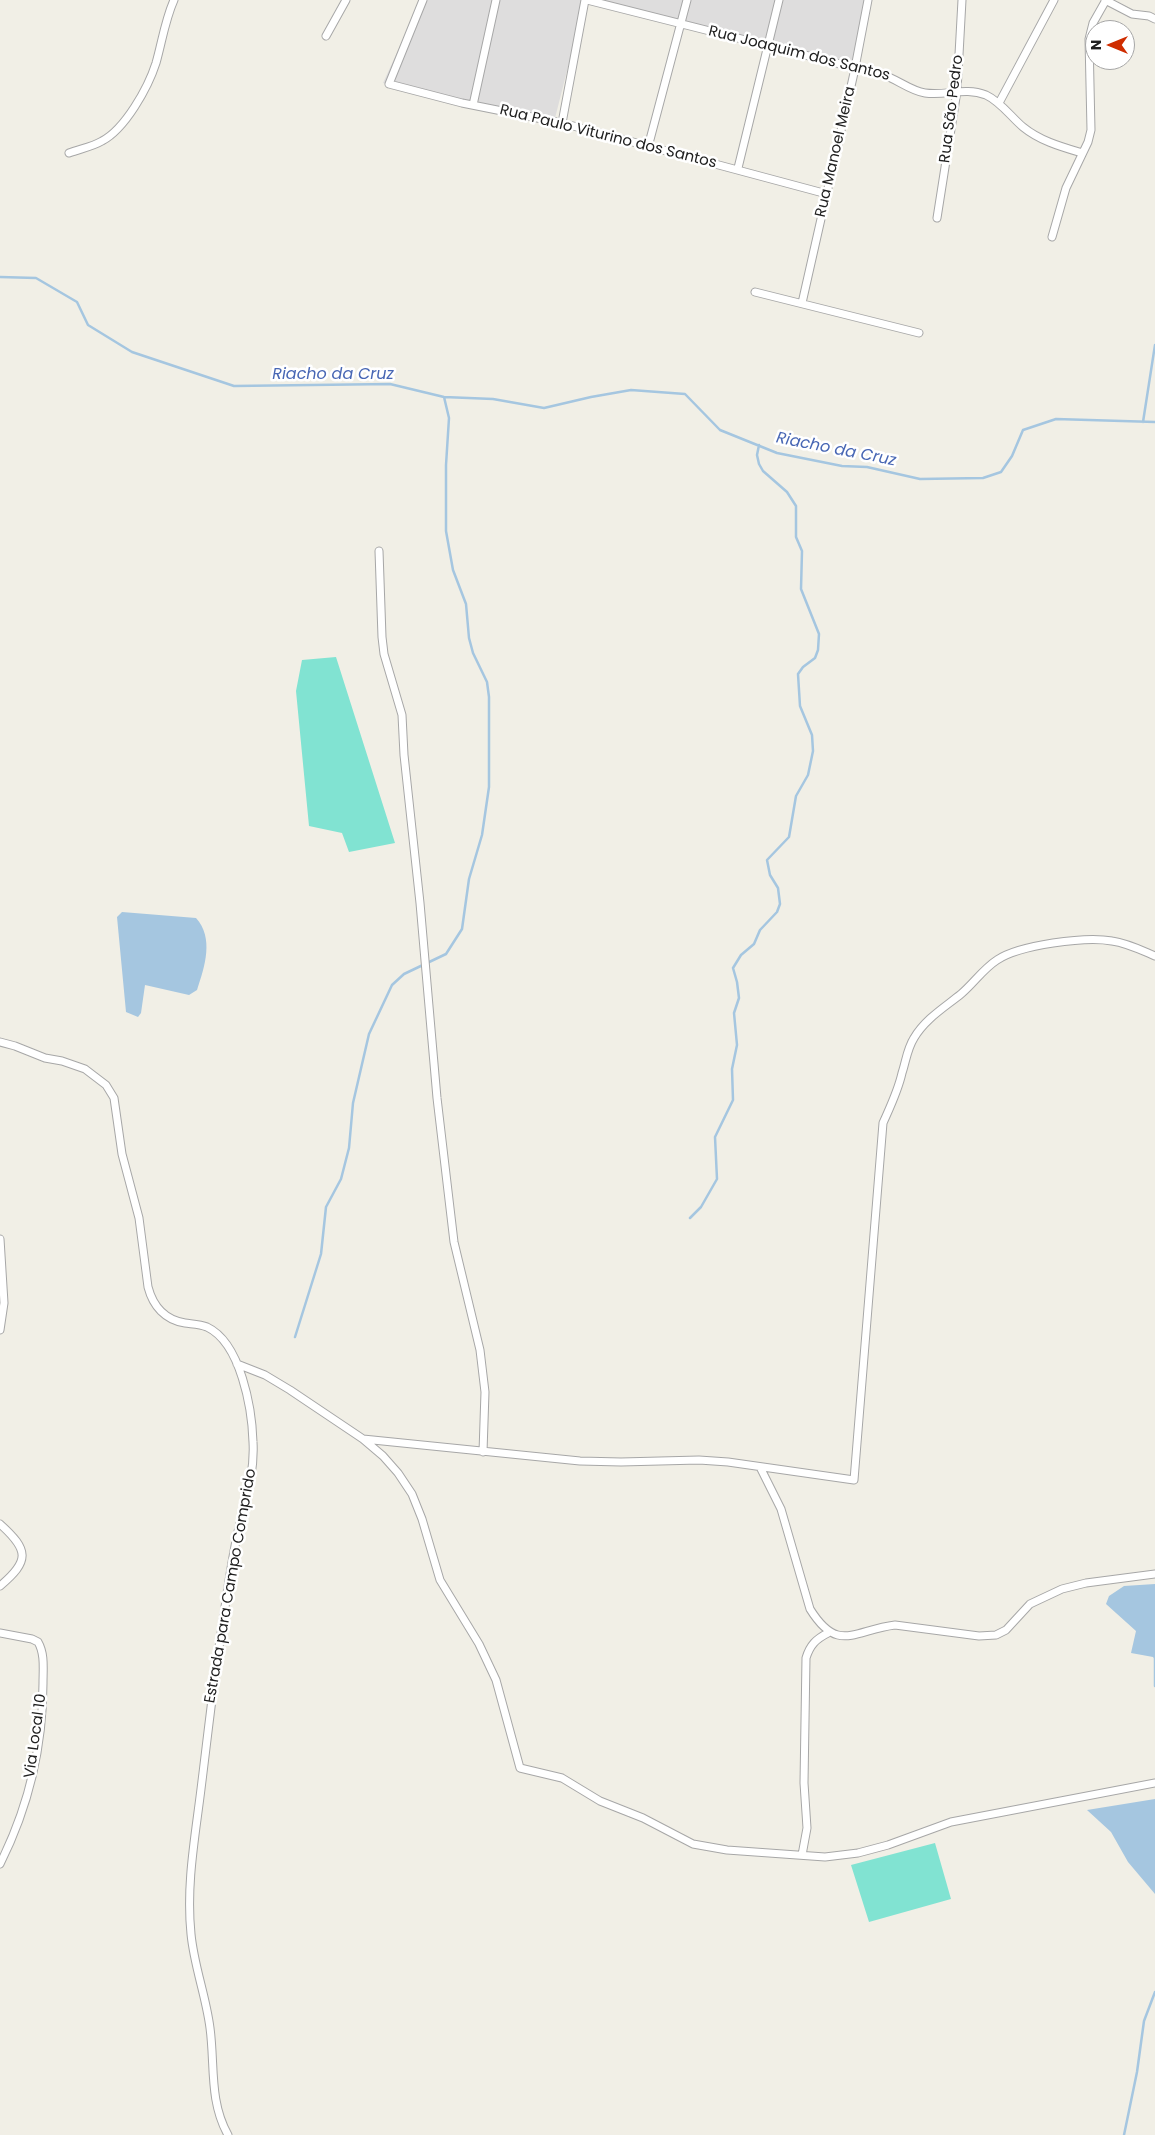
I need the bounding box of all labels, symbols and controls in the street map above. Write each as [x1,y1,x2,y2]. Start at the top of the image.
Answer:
north arrow [1085,20,1135,70]
street label: Rua Joaquim dos Santos [706,23,892,85]
text: N [1086,40,1106,50]
street label: Rua São Pedro [936,54,968,164]
street label: Rua Manoel Meira [812,85,860,219]
street label: Rua Paulo Viturino dos Santos [498,101,718,173]
water label: Riacho da Cruz [272,365,394,385]
water label: Riacho da Cruz [774,429,898,471]
street label: Estrada para Campo Comprido [201,1467,261,1705]
street label: Via Local 10 [21,1693,51,1779]

